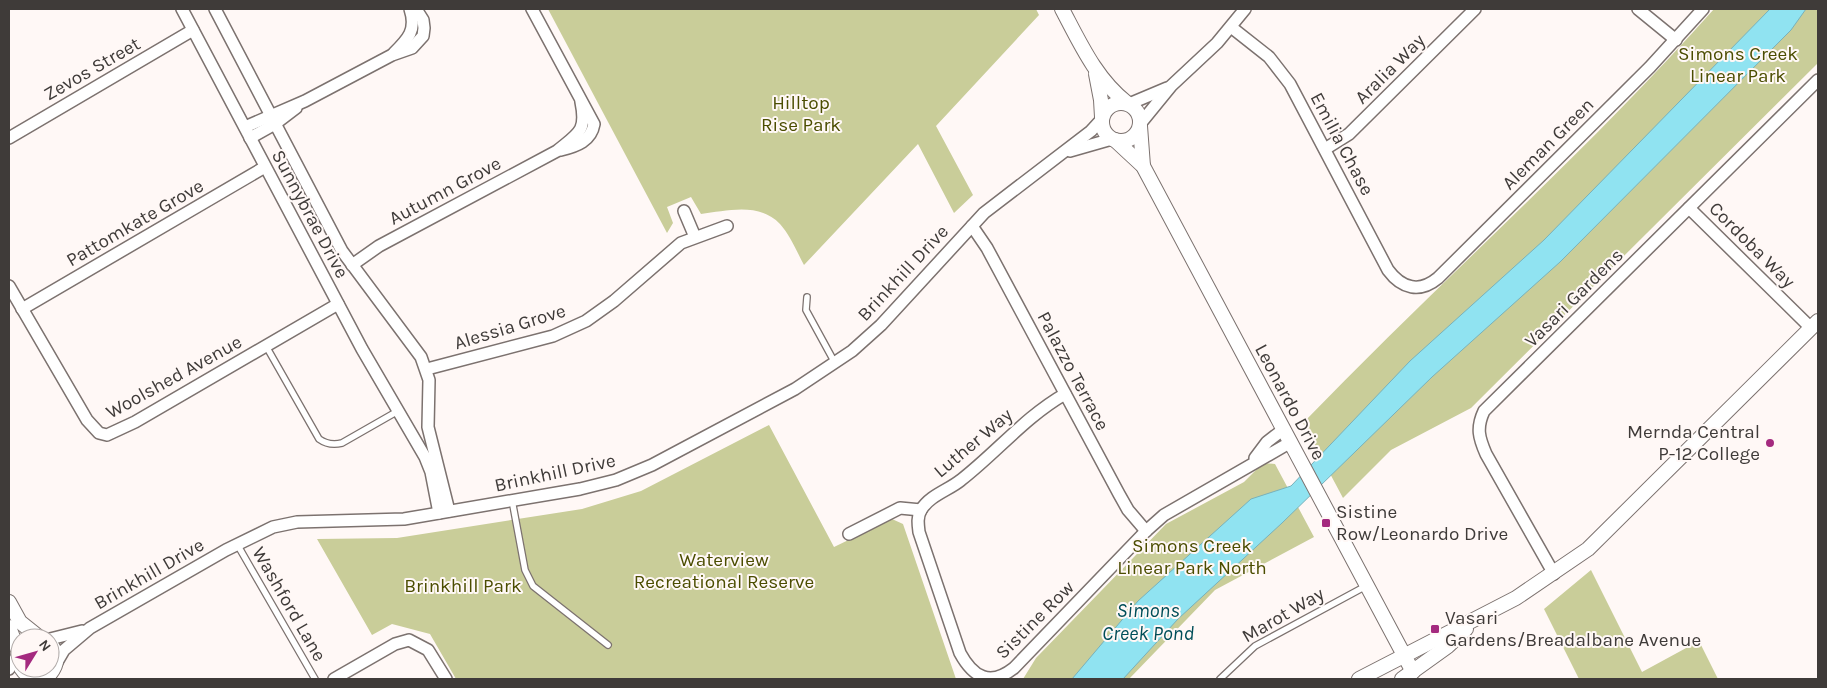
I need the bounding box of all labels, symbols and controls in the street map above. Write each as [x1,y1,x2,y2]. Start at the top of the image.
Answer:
street label: Aralia Way [1350,29,1430,109]
street label: Zevos Street [40,33,144,105]
park label: Simons Creek Linear Park [1678,43,1798,87]
street label: Emilia Chase [1306,89,1378,199]
park label: Hilltop Rise Park [761,92,841,136]
street label: Aleman Green [1498,94,1598,194]
street label: Sunnybrae Drive [267,146,353,282]
street label: Autumn Grove [385,152,505,230]
street label: Pattomkate Grove [62,175,208,271]
street label: Cordoba Way [1704,197,1800,293]
street label: Brinkhill Drive [853,220,953,326]
street label: Vasari Gardens [1520,244,1628,352]
street label: Alessia Grove [452,300,568,354]
street label: Palazzo Terrace [1032,308,1114,434]
street label: Woolshed Avenue [102,331,246,423]
street label: Leonardo Drive [1250,340,1330,464]
street label: Luther Way [929,404,1017,482]
place label: Mernda Central P-12 College [1627,421,1760,465]
marker: Mernda Central P-12 College [1764,437,1776,449]
street label: Brinkhill Drive [492,449,618,497]
place label: Sistine Row/Leonardo Drive [1336,501,1508,545]
marker: Sistine Row/Leonardo Drive [1320,517,1332,529]
street label: Brinkhill Drive [90,534,208,614]
park label: Simons Creek Linear Park North [1117,535,1267,579]
street label: Washford Lane [247,543,331,665]
park label: Waterview Recreational Reserve [634,549,814,593]
park label: Brinkhill Park [404,575,522,597]
street label: Sistine Row [991,576,1079,664]
street label: Marot Way [1238,583,1328,647]
water label: Simons Creek Pond [1102,599,1194,645]
place label: Vasari Gardens/Breadalbane Avenue [1445,607,1701,651]
marker: Vasari Gardens/Breadalbane Avenue [1429,623,1441,635]
north arrow [10,628,60,678]
text: N [35,636,55,655]

